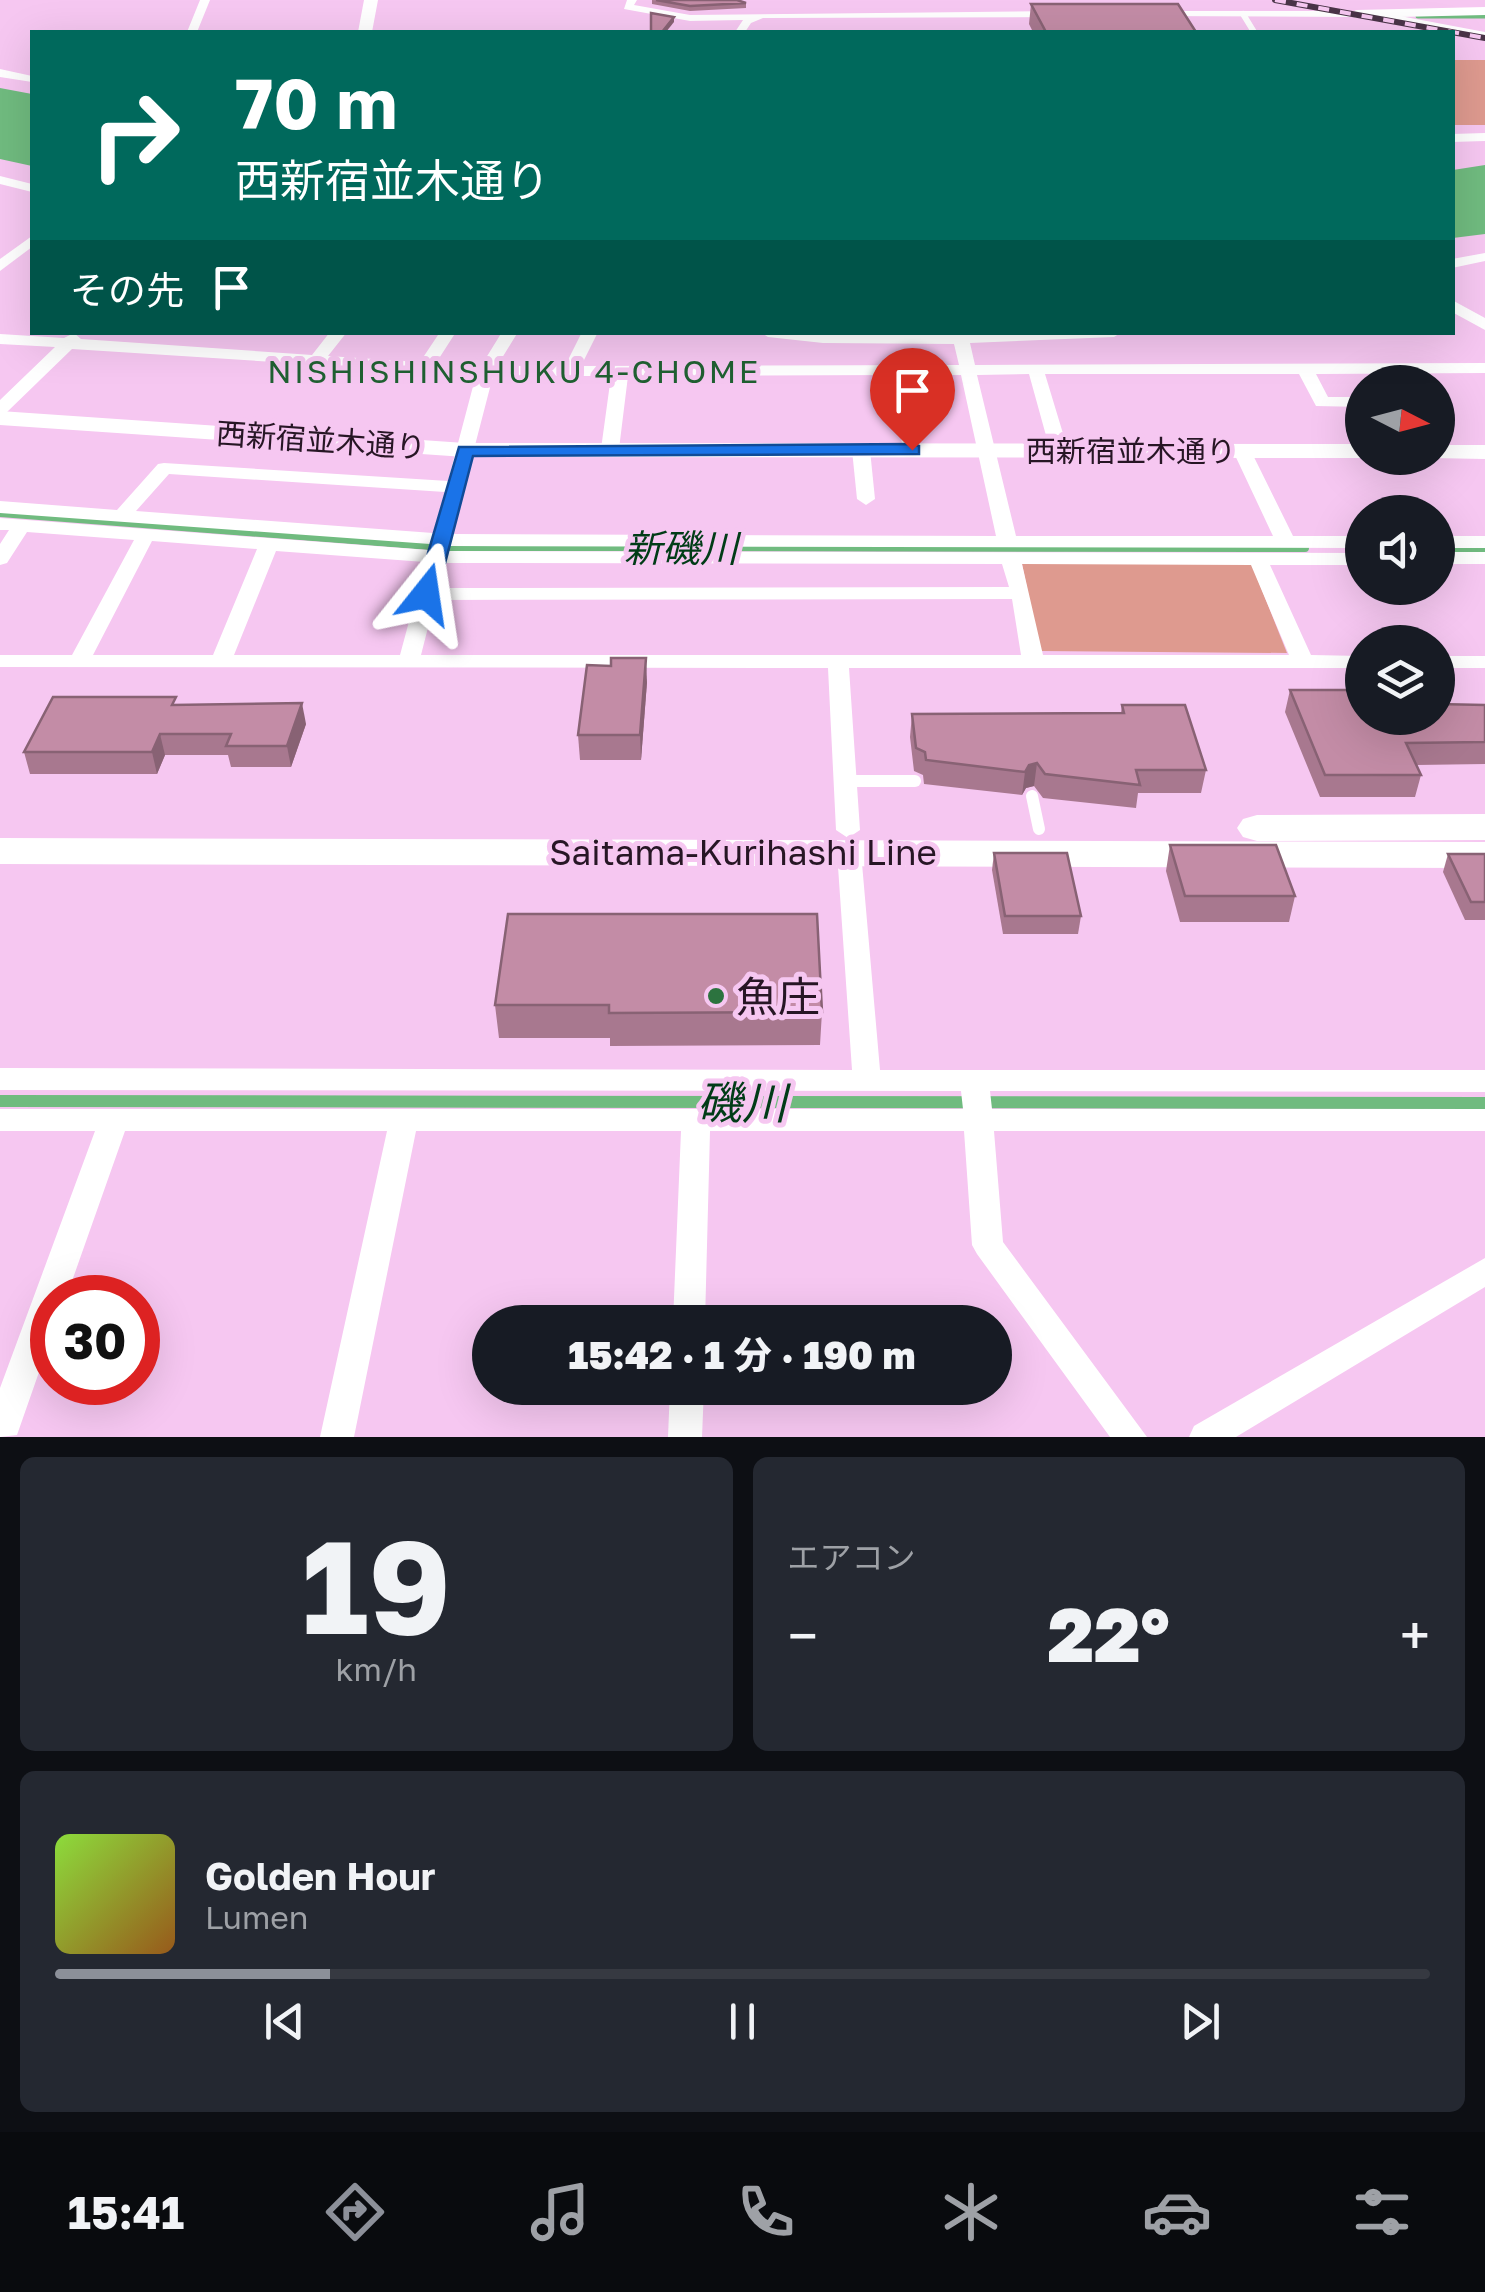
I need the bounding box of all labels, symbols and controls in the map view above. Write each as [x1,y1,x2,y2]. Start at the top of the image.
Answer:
text: 70 m [235,60,397,144]
icon: right [70,70,200,200]
text: 西新宿並木通り [235,153,550,207]
icon: arrive [204,260,259,315]
text: その先 [70,267,184,312]
pin [870,348,955,451]
district label: NISHISHINSHUKU 4-CHOME [267,352,761,390]
icon: arrive [885,363,940,418]
north arrow [1345,365,1455,475]
map controls [1345,365,1455,735]
street label: 西新宿並木通り [215,415,427,465]
street label: 西新宿並木通り [1026,433,1236,469]
button: sound [1345,495,1455,605]
water label: 新磯川 [624,525,742,570]
position arrow [374,542,478,646]
button: layers [1345,625,1455,735]
street label: Saitama-Kurihashi Line [549,831,937,873]
place label: 魚庄 [736,971,820,1021]
marker: 魚庄 [705,985,727,1007]
water label: 磯川 [697,1075,791,1129]
speed limit sign: 30 [30,1275,160,1405]
text: 15:42 · 1 分 · 190 m [568,1332,916,1377]
text: 19 [301,1507,451,1663]
text: エアコン [788,1538,916,1576]
text: 22° [1048,1588,1170,1679]
text: − [788,1602,818,1668]
text: + [1400,1602,1430,1668]
text: km/h [336,1650,417,1688]
text: Golden Hour [205,1853,436,1898]
text: Lumen [205,1898,309,1936]
icon: previous [257,1994,312,2049]
icon: pause [715,1994,770,2049]
icon: next [1173,1994,1228,2049]
icon: directions [320,2177,390,2247]
icon: music [525,2177,595,2247]
icon: phone [731,2177,801,2247]
icon: climate [936,2177,1006,2247]
icon: car [1142,2177,1212,2247]
icon: filters [1347,2177,1417,2247]
text: 15:41 [68,2185,184,2239]

